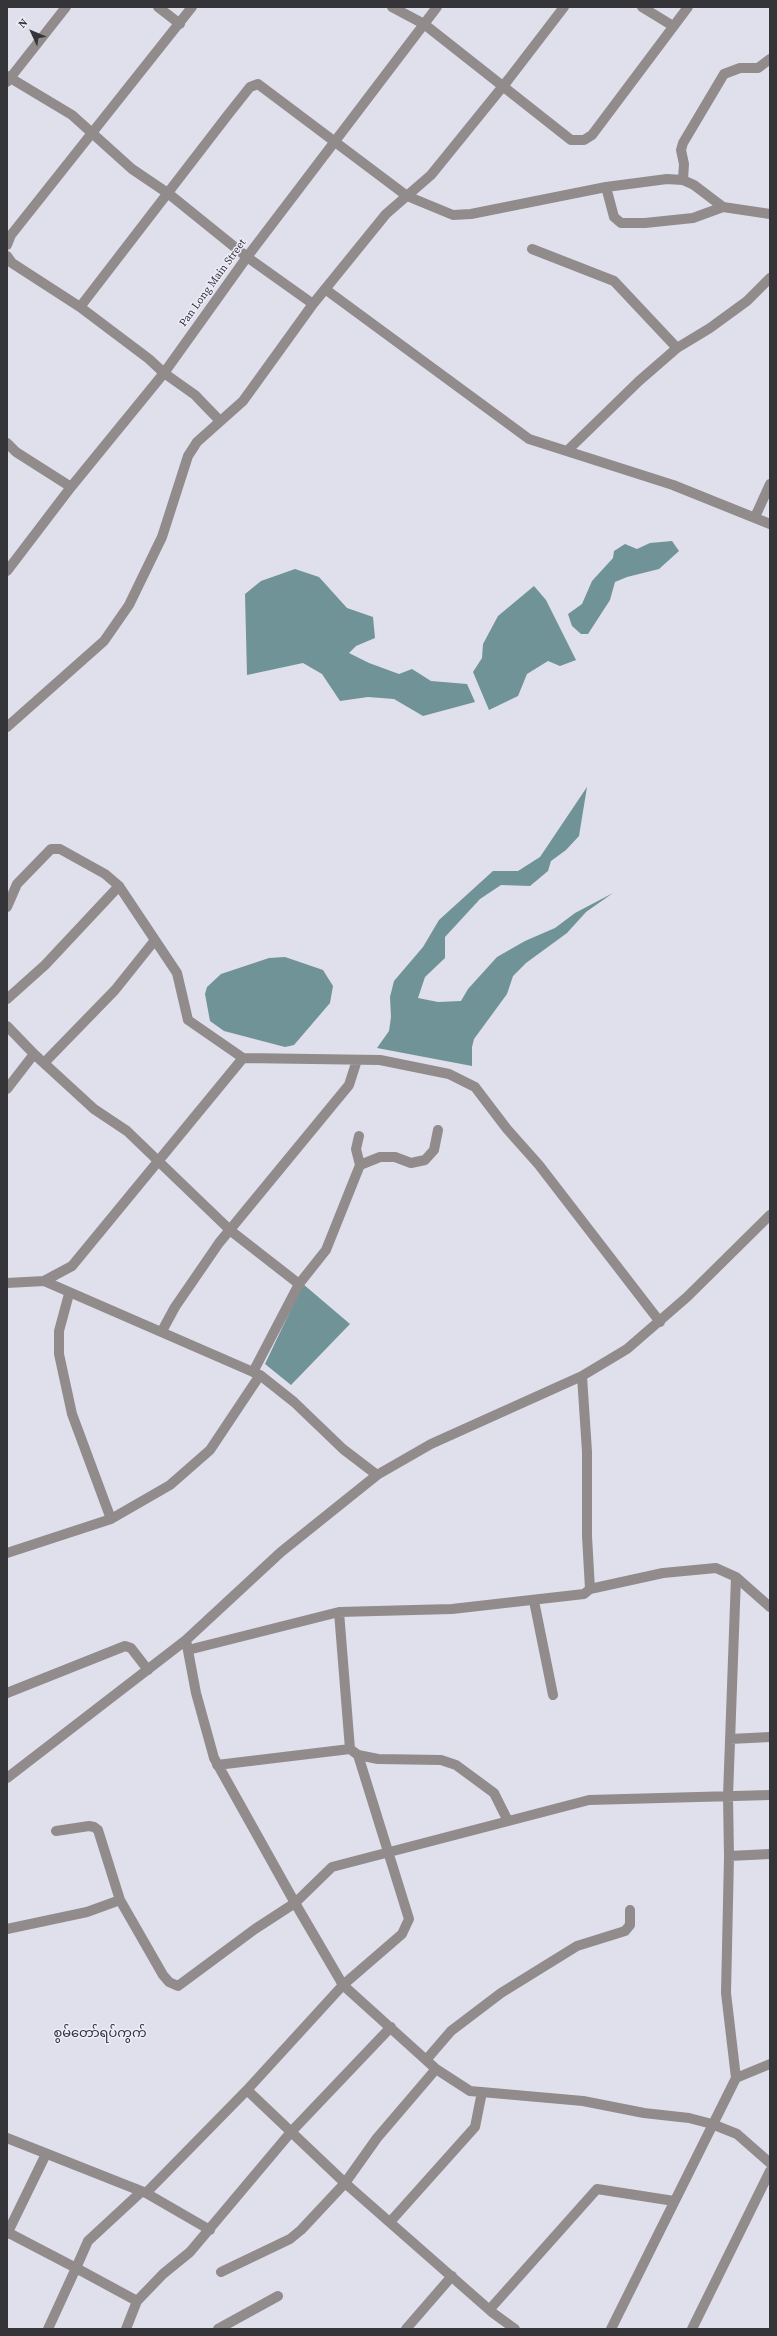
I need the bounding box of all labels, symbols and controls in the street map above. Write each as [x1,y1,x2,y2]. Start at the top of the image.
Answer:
north arrow [12,12,52,52]
text: N [15,15,31,31]
street label: Pan Long Main Street [177,237,249,329]
district label: စွမ်တော်ရပ်ကွက် [53,2026,147,2042]

